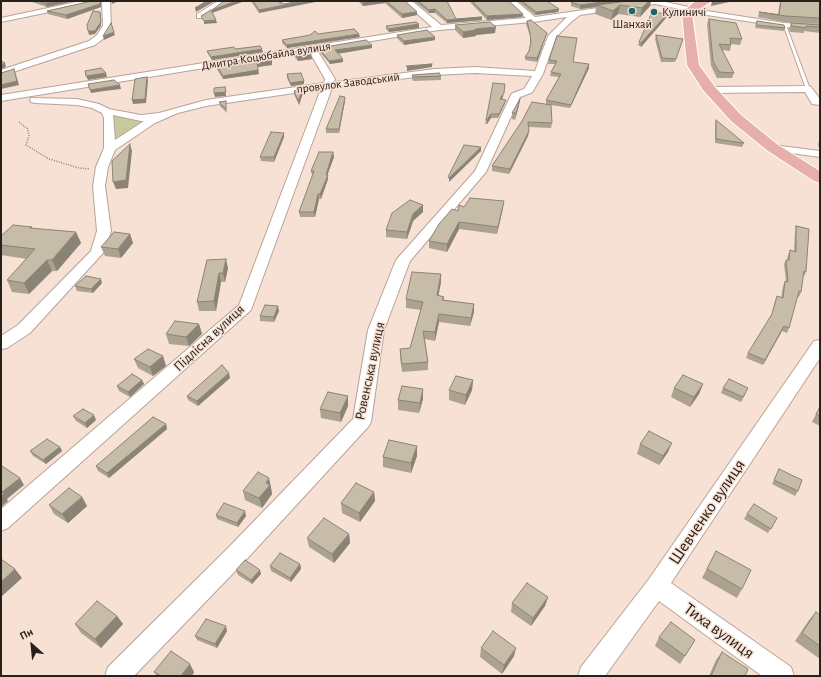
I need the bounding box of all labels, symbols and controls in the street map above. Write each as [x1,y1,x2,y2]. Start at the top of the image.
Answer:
place label: Кулиничі [662,5,706,19]
marker: Шанхай [627,6,637,16]
marker: Кулиничі [649,7,659,17]
place label: Шанхай [612,17,652,31]
street label: Дмитра Коцюбайла вулиця [200,39,332,73]
street label: провулок Заводський [296,70,400,96]
street label: Підлісна вулиця [170,301,248,375]
street label: Ровенська вулиця [351,320,389,422]
street label: Шевченко вулиця [664,455,750,569]
street label: Тиха вулиця [680,599,758,663]
north arrow [12,625,52,665]
text: Пн [18,626,35,642]

